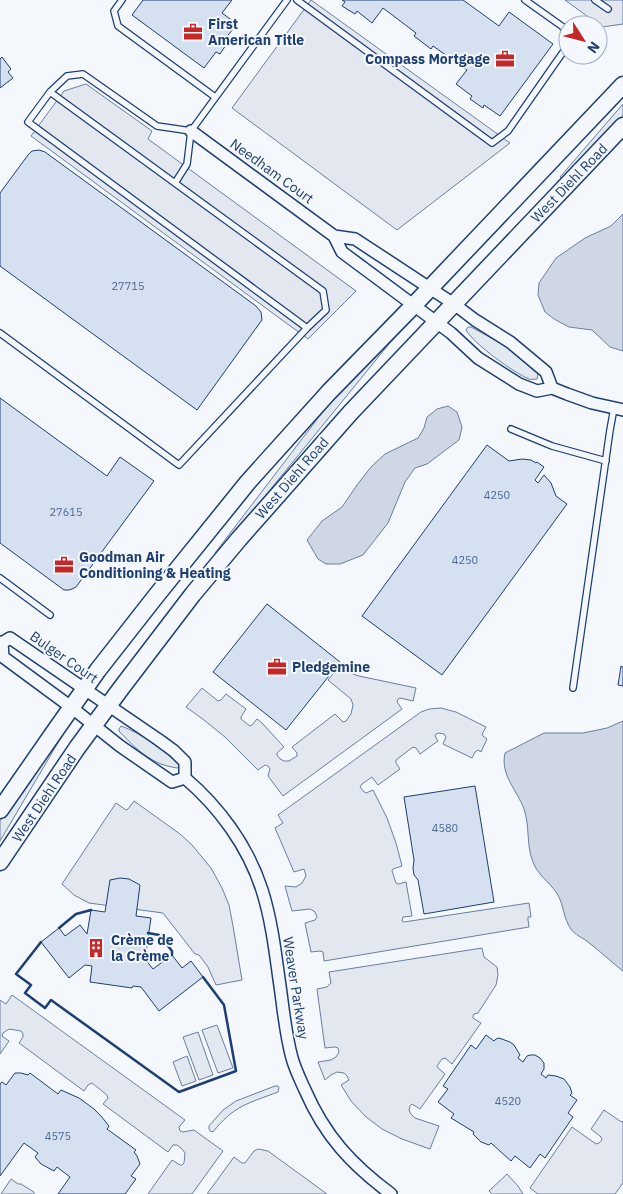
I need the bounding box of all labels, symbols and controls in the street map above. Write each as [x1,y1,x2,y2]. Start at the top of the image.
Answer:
place label: First American Title [208,15,304,49]
north arrow [558,15,608,65]
office icon: First American Title [182,21,204,43]
text: N [583,38,604,57]
office icon: Compass Mortgage [494,48,516,70]
place label: Compass Mortgage [365,50,490,68]
street label: Needham Court [227,135,317,207]
street label: West Diehl Road [527,140,611,226]
house number: 27715 [112,279,145,293]
street label: West Diehl Road [252,433,332,523]
house number: 4250 [484,488,510,502]
house number: 27615 [50,505,83,519]
place label: Goodman Air Conditioning & Heating [79,548,231,582]
house number: 4250 [452,553,478,567]
office icon: Goodman Air Conditioning & Heating [53,554,75,576]
street label: Bulger Court [27,627,102,687]
office icon: Pledgemine [266,656,288,678]
place label: Pledgemine [292,658,370,676]
street label: West Diehl Road [8,750,80,846]
house number: 4580 [432,821,458,835]
place label: Crème de la Crème [111,931,174,965]
street label: Weaver Parkway [279,935,313,1041]
building icon: Crème de la Crème [85,937,107,959]
house number: 4520 [495,1094,521,1108]
house number: 4575 [45,1129,71,1143]

